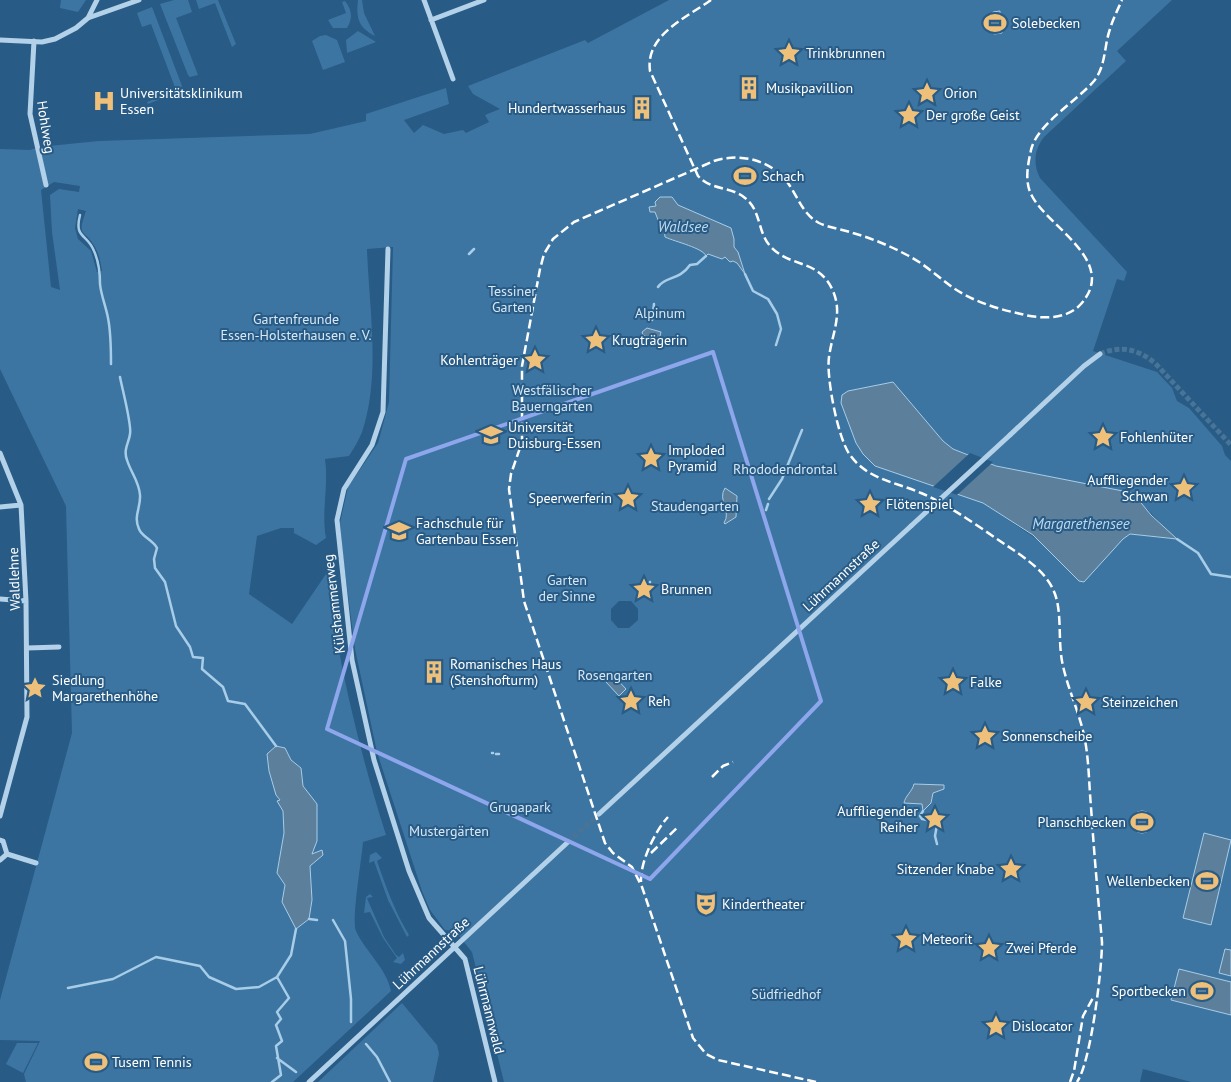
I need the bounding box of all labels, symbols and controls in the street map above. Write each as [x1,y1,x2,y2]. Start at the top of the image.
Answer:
sports icon: Solebecken [982,10,1008,36]
place label: Solebecken [1012,14,1080,32]
place icon: Trinkbrunnen [776,40,802,66]
place label: Trinkbrunnen [806,44,885,62]
building icon: Musikpavillion [736,75,762,101]
place label: Musikpavillion [766,79,853,97]
place icon: Orion [914,80,940,106]
place label: Universitätsklinikum Essen [120,84,243,118]
place label: Orion [944,84,977,102]
hospital icon: Universitätsklinikum Essen [91,88,117,114]
building icon: Hundertwasserhaus [629,95,655,121]
street label: Hohlweg [33,99,59,155]
place label: Hundertwasserhaus [508,99,626,117]
place icon: Der große Geist [896,102,922,128]
place label: Der große Geist [926,106,1020,124]
sports icon: Schach [732,163,758,189]
place label: Schach [762,167,804,185]
water label: Waldsee [658,217,708,236]
park label: Tessiner Garten [488,282,536,316]
park label: Alpinum [635,304,685,322]
park label: Gartenfreunde Essen-Holsterhausen e. V. [221,310,371,344]
place icon: Krugträgerin [583,327,609,353]
place label: Krugträgerin [612,331,687,349]
place icon: Kohlenträger [522,347,548,373]
place label: Kohlenträger [440,351,518,369]
park label: Westfälischer Bauerngarten [511,381,593,415]
place label: Universität Duisburg-Essen [508,418,601,452]
school or university icon: Universität Duisburg-Essen [478,422,504,448]
place icon: Fohlenhüter [1090,424,1116,450]
place label: Fohlenhüter [1120,428,1193,446]
place label: Imploded Pyramid [668,441,725,475]
place icon: Imploded Pyramid [638,445,664,471]
park label: Rhododendrontal [733,460,837,478]
place label: Auffliegender Schwan [1087,471,1168,505]
place icon: Auffliegender Schwan [1171,475,1197,501]
place icon: Speerwerferin [615,485,641,511]
place label: Speerwerferin [529,489,612,507]
place icon: Flötenspiel [857,491,883,517]
place label: Flötenspiel [886,495,953,513]
park label: Staudengarten [651,497,739,515]
place label: Fachschule für Gartenbau Essen [416,514,516,548]
water label: Margarethensee [1032,514,1130,533]
school or university icon: Fachschule für Gartenbau Essen [386,518,412,544]
street label: Lührmannstraße [799,535,883,615]
street label: Waldlehne [4,547,24,611]
street label: Külshammerweg [319,553,349,655]
park label: Garten der Sinne [539,571,595,605]
place icon: Brunnen [631,576,657,602]
place label: Brunnen [661,580,712,598]
place label: Romanisches Haus (Stenshofturm) [450,655,561,689]
building icon: Romanisches Haus (Stenshofturm) [421,659,447,685]
park label: Rosengarten [578,666,652,684]
place icon: Falke [940,669,966,695]
place label: Siedlung Margarethenhöhe [52,671,158,705]
place label: Falke [970,673,1002,691]
place icon: Siedlung Margarethenhöhe [22,675,48,701]
place icon: Reh [618,688,644,714]
place icon: Steinzeichen [1073,689,1099,715]
place label: Reh [648,692,670,710]
place label: Steinzeichen [1102,693,1178,711]
place icon: Sonnenscheibe [972,723,998,749]
place label: Sonnenscheibe [1002,727,1092,745]
park label: Grugapark [489,798,551,816]
place label: Auffliegender Reiher [837,802,918,836]
place icon: Auffliegender Reiher [922,806,948,832]
sports icon: Planschbecken [1129,809,1155,835]
place label: Planschbecken [1037,813,1126,831]
park label: Mustergärten [409,822,489,840]
place icon: Sitzender Knabe [998,856,1024,882]
place label: Sitzender Knabe [897,860,994,878]
sports icon: Wellenbecken [1194,868,1220,894]
place label: Wellenbecken [1107,872,1190,890]
theatre icon: Kindertheater [693,891,719,917]
place label: Kindertheater [722,895,805,913]
street label: Lührmannstraße [389,913,473,993]
place icon: Meteorit [893,926,919,952]
place label: Meteorit [922,930,973,948]
place icon: Zwei Pferde [976,935,1002,961]
place label: Zwei Pferde [1006,939,1077,957]
street label: Lührmannwald [469,964,509,1056]
sports icon: Sportbecken [1189,978,1215,1004]
place label: Sportbecken [1111,982,1186,1000]
park label: Südfriedhof [751,985,821,1003]
place icon: Dislocator [983,1013,1009,1039]
place label: Dislocator [1012,1017,1073,1035]
sports icon: Tusem Tennis [83,1049,109,1075]
place label: Tusem Tennis [112,1053,192,1071]

